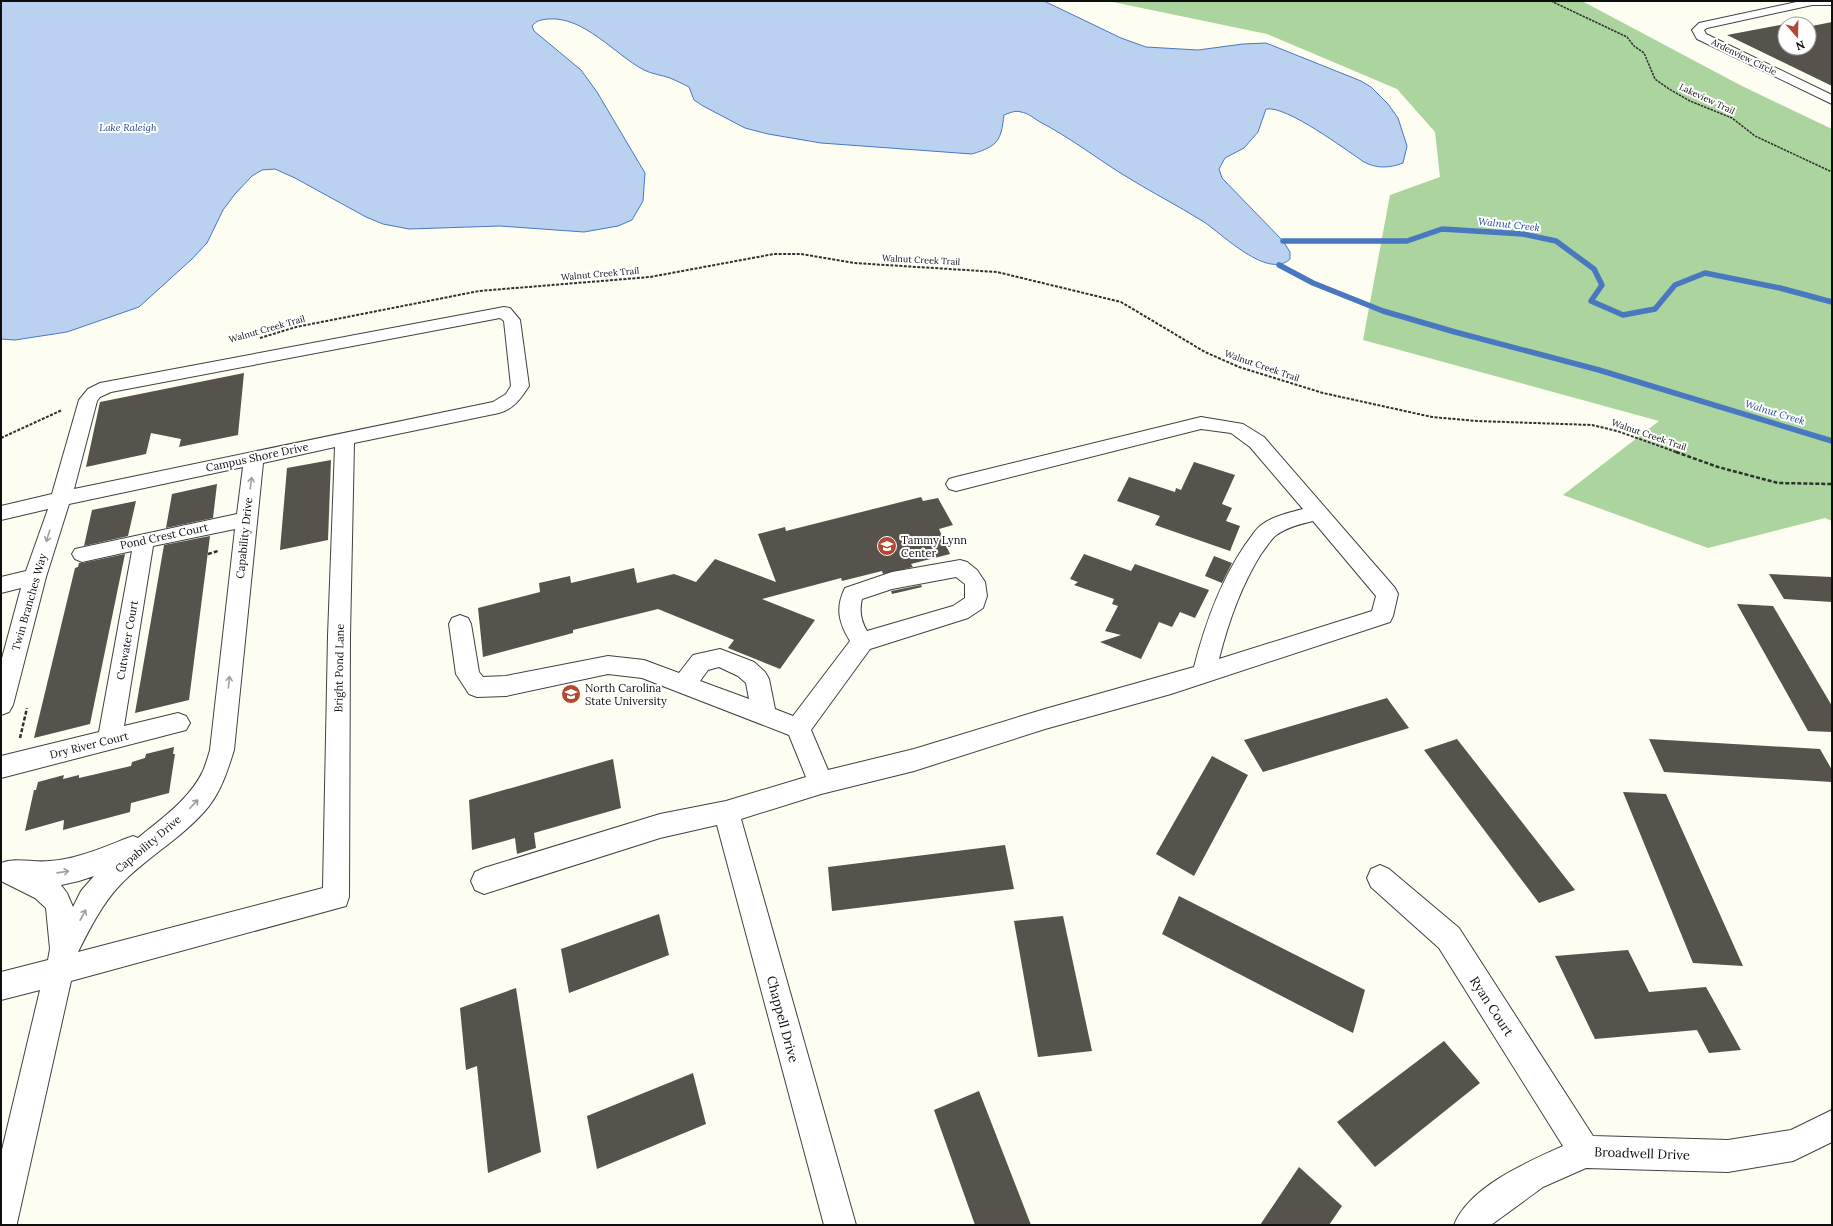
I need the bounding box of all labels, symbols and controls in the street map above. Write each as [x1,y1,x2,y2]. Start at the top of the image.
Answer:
north arrow [1777,16,1817,56]
street label: Ardenview Circle [1709,36,1779,77]
text: N [1794,37,1807,54]
street label: Lakeview Trail [1678,81,1737,116]
water label: Lake Raleigh [99,121,157,134]
water label: Walnut Creek [1477,215,1540,234]
street label: Walnut Creek Trail [882,252,961,267]
street label: Walnut Creek Trail [560,265,640,282]
street label: Walnut Creek Trail [228,312,307,345]
street label: Walnut Creek Trail [1223,348,1302,384]
water label: Walnut Creek [1743,397,1806,428]
street label: Walnut Creek Trail [1610,417,1689,453]
street label: Campus Shore Drive [204,439,310,475]
one-way arrow [247,477,255,490]
street label: Capability Drive [233,497,255,579]
street label: Pond Crest Court [119,520,210,552]
one-way arrow [44,529,51,542]
place label: Tammy Lynn Center [901,533,967,560]
school or university icon: Tammy Lynn Center [876,535,898,557]
street label: Twin Branches Way [8,552,50,652]
street label: Cutwater Court [113,598,141,681]
street label: Bright Pond Lane [331,624,347,712]
one-way arrow [225,676,233,689]
place label: North Carolina State University [585,681,667,708]
school or university icon: North Carolina State University [560,683,582,705]
street label: Dry River Court [48,728,131,762]
one-way arrow [189,799,199,809]
street label: Capability Drive [112,812,184,876]
one-way arrow [56,868,69,876]
one-way arrow [80,909,87,921]
street label: Ryan Court [1466,973,1517,1039]
street label: Chappell Drive [763,974,802,1064]
street label: Broadwell Drive [1594,1143,1690,1164]

